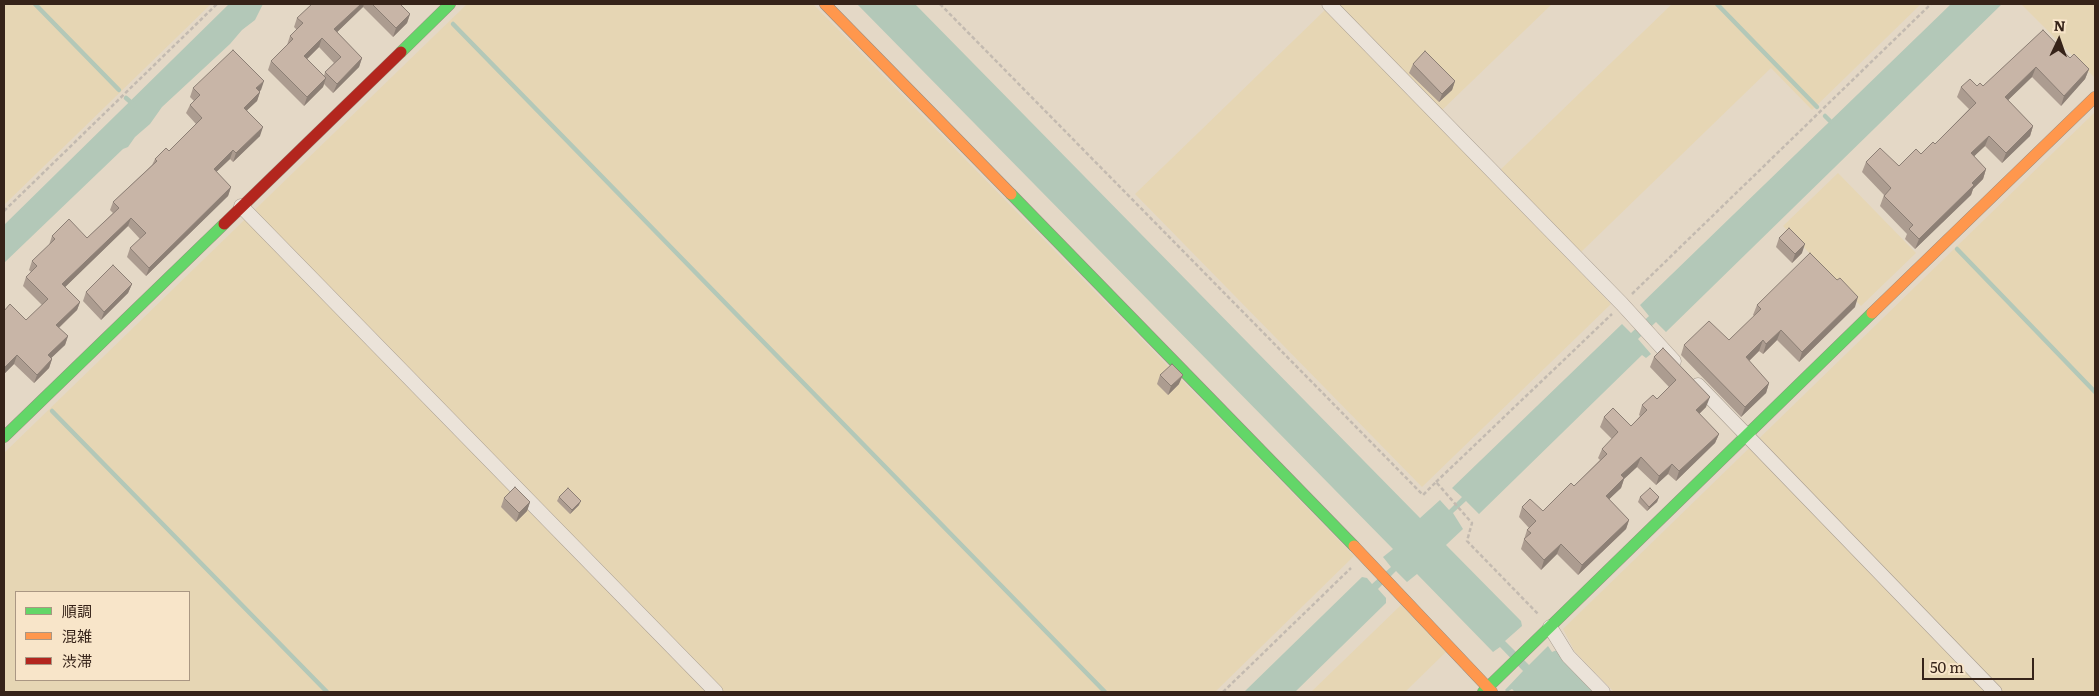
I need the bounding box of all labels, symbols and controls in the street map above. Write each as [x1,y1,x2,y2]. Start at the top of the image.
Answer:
north arrow [2034,15,2084,65]
text: N [2053,15,2066,35]
legend [15,591,190,681]
text: 順調 [62,599,92,622]
text: 混雑 [62,624,92,647]
scale bar [1924,648,2036,680]
text: 渋滞 [62,649,92,672]
text: 50 m [1930,655,1964,678]

